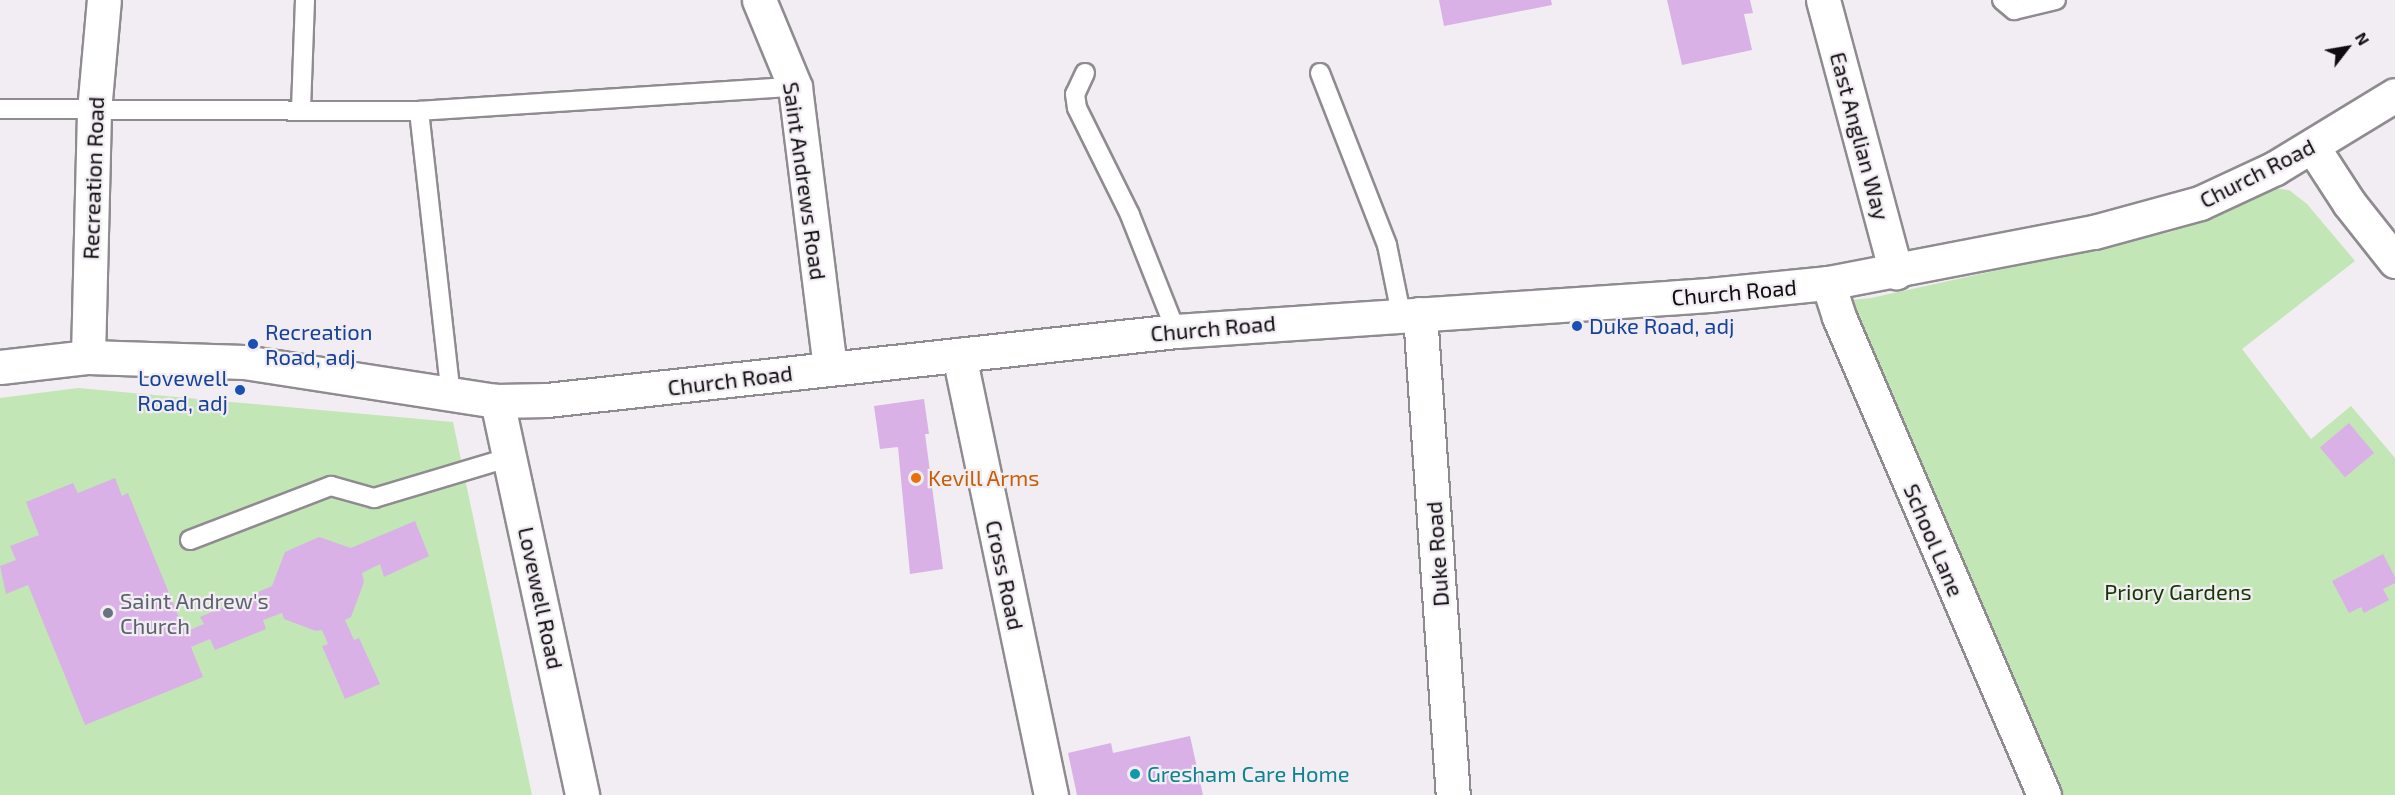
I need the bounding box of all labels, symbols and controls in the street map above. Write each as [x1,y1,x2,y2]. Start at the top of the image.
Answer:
north arrow [2317,18,2377,78]
text: N [2352,29,2374,48]
street label: East Anglian Way [1825,49,1895,223]
street label: Saint Andrews Road [778,80,832,282]
street label: Recreation Road [77,96,109,260]
street label: Church Road [2195,133,2319,213]
street label: Church Road [1670,273,1798,311]
street label: Church Road [1149,309,1277,347]
place label: Duke Road, adj [1589,313,1735,339]
place label: Recreation Road, adj [265,318,373,370]
marker: Duke Road, adj [1570,319,1584,333]
marker: Recreation Road, adj [246,337,260,351]
street label: Church Road [666,359,794,401]
place label: Lovewell Road, adj [137,364,228,416]
marker: Lovewell Road, adj [233,383,247,397]
place label: Kevill Arms [928,465,1041,491]
marker: Kevill Arms [909,471,923,485]
street label: School Lane [1898,479,1970,601]
street label: Duke Road [1420,501,1454,607]
street label: Cross Road [980,518,1030,632]
street label: Lovewell Road [513,524,569,672]
park label: Priory Gardens [2104,579,2252,605]
place label: Saint Andrew's Church [120,587,269,638]
marker: Saint Andrew's Church [101,606,115,620]
place label: Gresham Care Home [1147,761,1350,787]
marker: Gresham Care Home [1128,767,1142,781]

